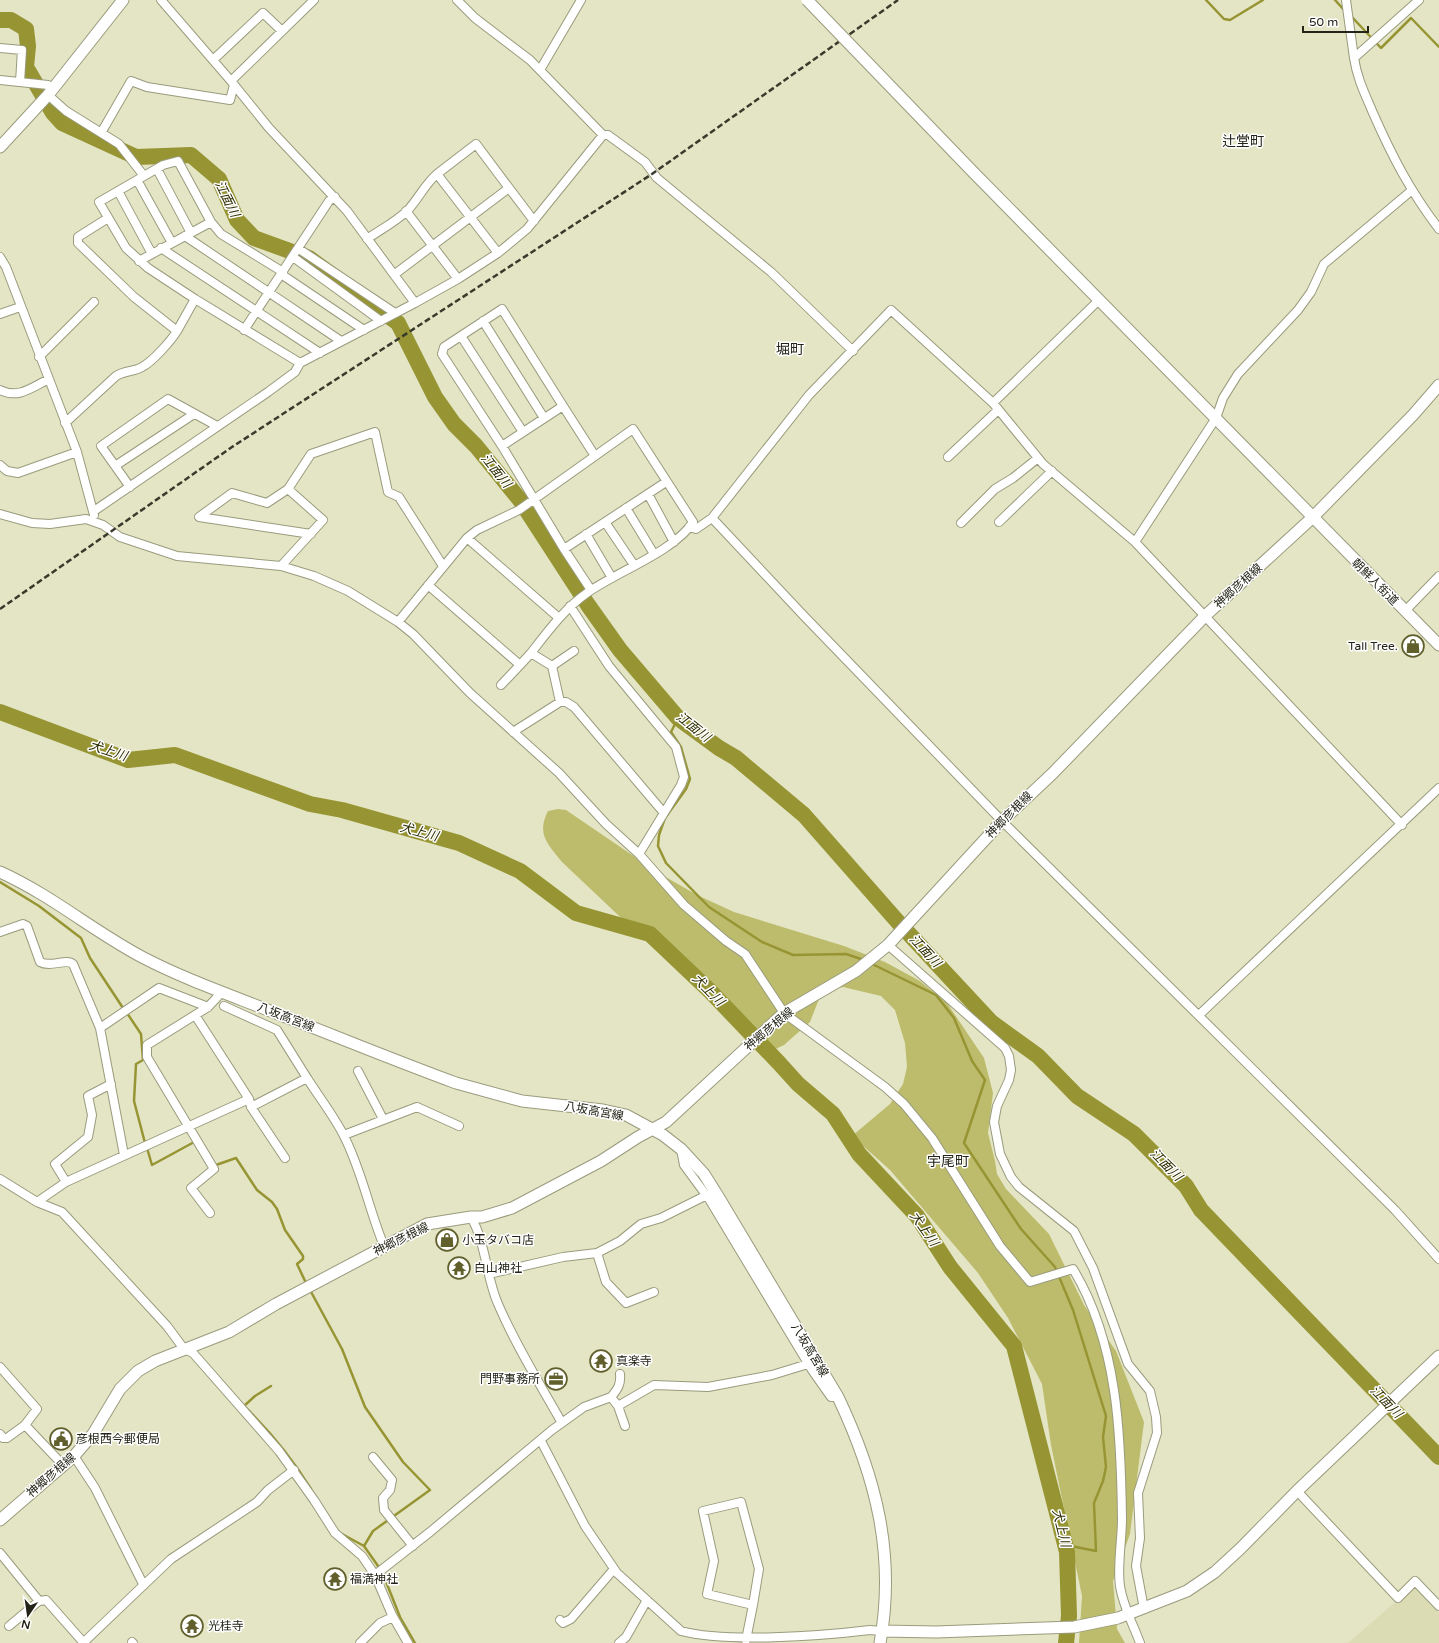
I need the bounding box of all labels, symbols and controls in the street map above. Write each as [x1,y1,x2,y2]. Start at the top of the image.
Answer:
scale bar [1303,8,1368,34]
text: 50 m [1309,15,1338,29]
district label: 辻堂町 [1222,133,1264,150]
water label: 江面川 [211,178,244,222]
district label: 堀町 [776,341,804,358]
water label: 江面川 [478,451,516,493]
street label: 朝鮮人街道 [1349,556,1401,608]
street label: 神郷彦根線 [1211,561,1265,611]
shop icon: Tall Tree. [1400,633,1426,659]
place label: Tall Tree. [1348,639,1398,653]
water label: 江面川 [673,709,715,747]
water label: 犬上川 [87,737,131,765]
street label: 神郷彦根線 [983,789,1035,841]
water label: 犬上川 [398,819,442,845]
water label: 江面川 [906,931,946,972]
water label: 犬上川 [689,971,729,1011]
street label: 八坂高宮線 [255,1000,317,1034]
street label: 神郷彦根線 [742,1004,796,1054]
street label: 八坂高宮線 [563,1099,625,1123]
water label: 江面川 [1147,1146,1187,1186]
district label: 宇尾町 [927,1153,969,1170]
water label: 犬上川 [906,1208,943,1251]
street label: 神郷彦根線 [371,1220,431,1258]
shop icon: 小玉タバコ店 [434,1227,460,1253]
place label: 小玉タバコ店 [462,1233,534,1247]
temple icon: 白山神社 [446,1255,472,1281]
place label: 白山神社 [474,1261,522,1275]
street label: 八坂高宮線 [789,1321,831,1379]
temple icon: 真楽寺 [588,1348,614,1374]
place label: 真楽寺 [616,1354,652,1368]
office icon: 門野事務所 [543,1366,569,1392]
place label: 門野事務所 [480,1372,540,1386]
water label: 江面川 [1367,1382,1407,1423]
public building icon: 彦根西今郵便局 [48,1426,74,1452]
place label: 彦根西今郵便局 [76,1432,160,1446]
street label: 神郷彦根線 [24,1450,78,1500]
water label: 犬上川 [1049,1507,1074,1551]
temple icon: 福満神社 [322,1566,348,1592]
place label: 福満神社 [350,1572,398,1586]
north arrow [8,1595,48,1635]
temple icon: 光桂寺 [179,1613,205,1639]
text: N [20,1617,32,1632]
place label: 光桂寺 [208,1619,244,1633]

